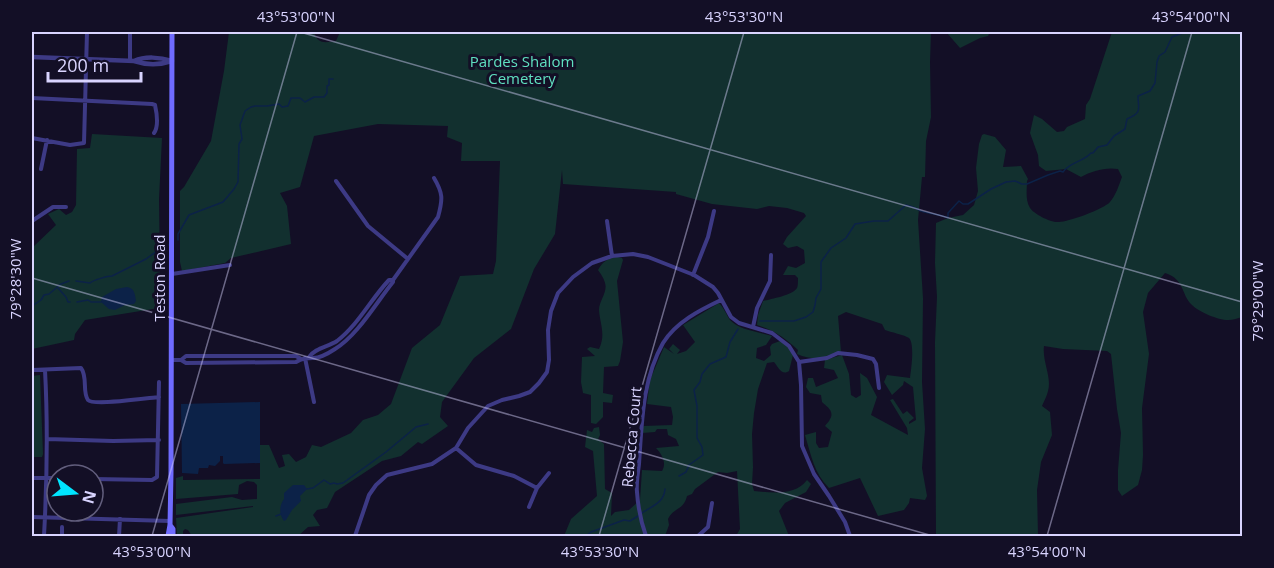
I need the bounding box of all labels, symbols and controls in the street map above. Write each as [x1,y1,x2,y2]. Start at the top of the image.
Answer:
text: 43°53'00"N [257,6,335,26]
text: 43°53'30"N [705,6,783,26]
text: 43°54'00"N [1152,6,1230,26]
scale bar [48,45,141,83]
park label: Pardes Shalom Cemetery [470,51,574,88]
text: 200 m [57,53,109,77]
street label: Teston Road [149,234,169,322]
text: 79°28'30"W [5,238,25,320]
text: 79°29'00"W [1247,260,1267,342]
street label: Rebecca Court [617,386,645,488]
north arrow [45,463,105,523]
text: N [77,488,102,506]
text: 43°53'00"N [113,541,191,561]
text: 43°53'30"N [561,541,639,561]
text: 43°54'00"N [1008,541,1086,561]

